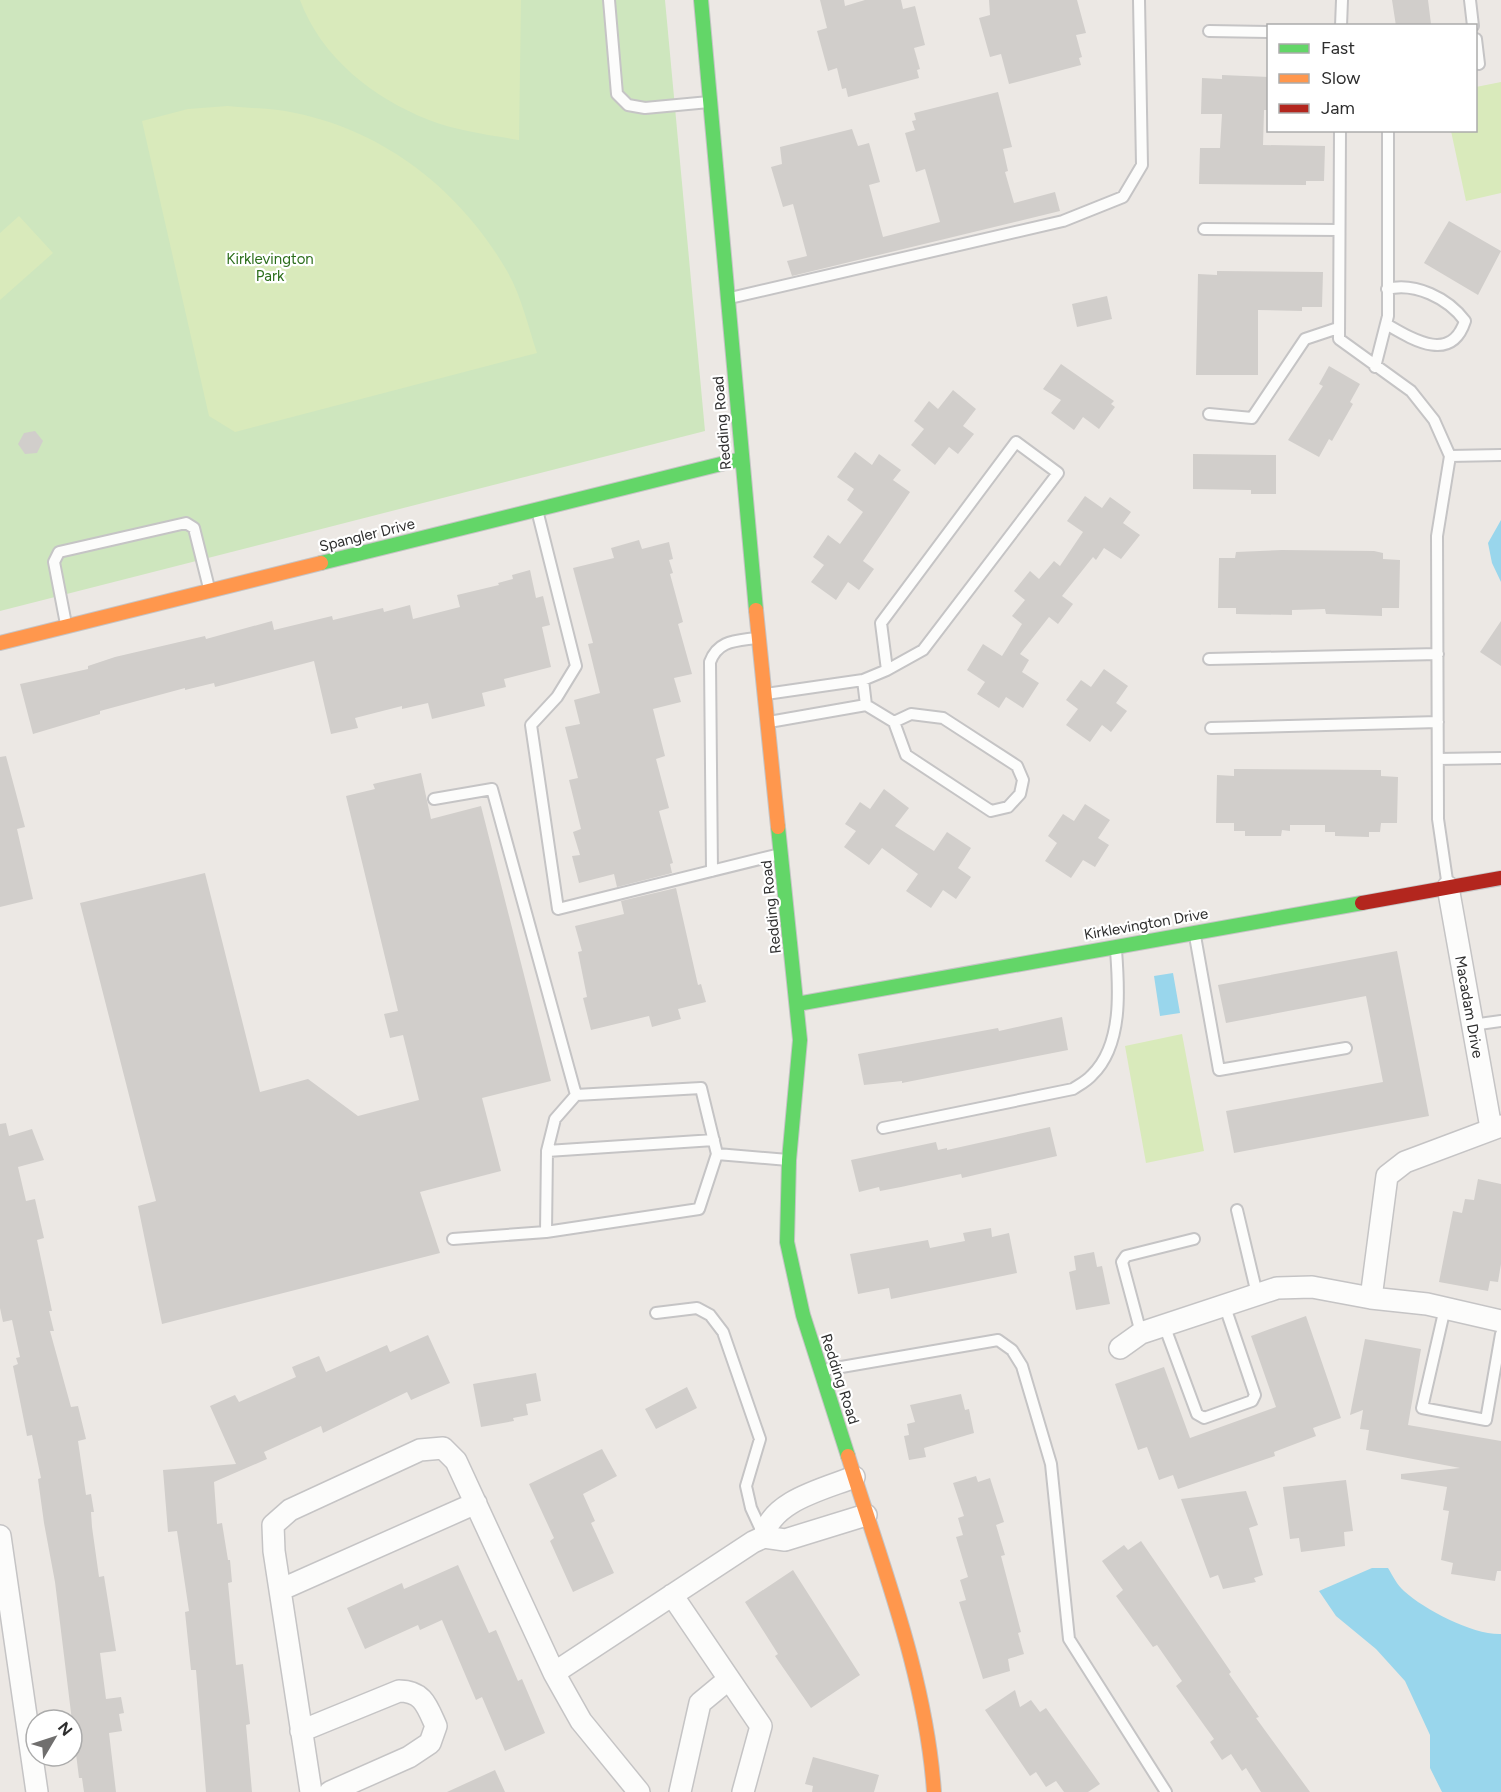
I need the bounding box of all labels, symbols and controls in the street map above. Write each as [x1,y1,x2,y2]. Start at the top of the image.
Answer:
legend [1267,24,1477,132]
text: Fast [1321,37,1355,59]
text: Slow [1321,67,1360,89]
text: Jam [1321,97,1355,119]
park label: Kirklevington Park [226,250,314,285]
street label: Redding Road [709,375,735,471]
street label: Spangler Drive [317,514,417,556]
street label: Redding Road [757,859,785,955]
street label: Kirklevington Drive [1082,904,1210,944]
street label: Macadam Drive [1451,954,1487,1060]
street label: Redding Road [817,1331,863,1427]
north arrow [24,1708,84,1768]
text: N [54,1718,77,1740]

